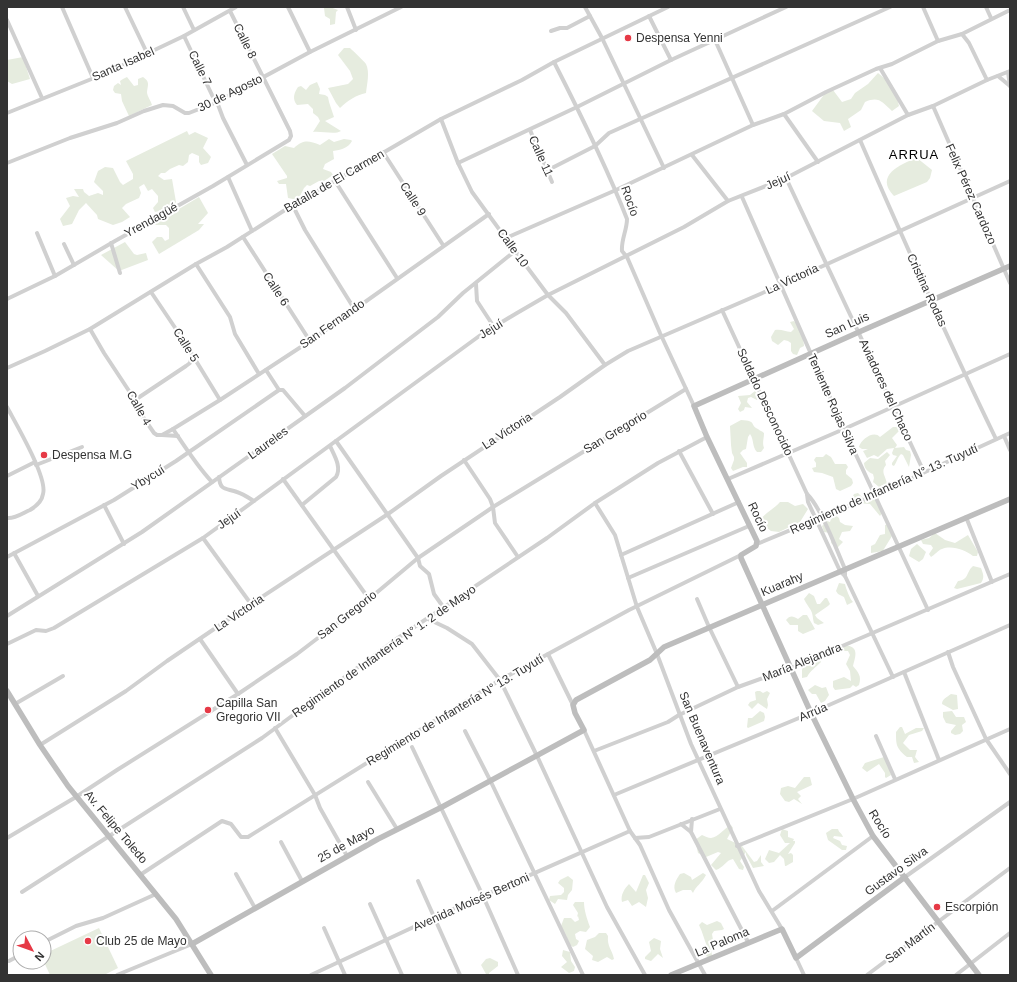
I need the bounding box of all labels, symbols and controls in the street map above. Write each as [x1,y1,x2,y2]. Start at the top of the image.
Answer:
street label: Calle 8 [231,21,260,61]
place label: Despensa Yenni [636,31,723,45]
marker: Despensa Yenni [623,33,633,43]
street label: Santa Isabel [90,44,156,84]
street label: Calle 7 [186,48,215,88]
street label: 30 de Agosto [195,71,265,115]
street label: Calle 11 [526,133,556,179]
street label: Felix Pérez Cardozo [942,141,1000,247]
street label: Batalla de El Carmen [281,147,387,215]
district label: ARRUA [889,147,939,162]
street label: Jejuí [764,169,793,193]
street label: Calle 9 [397,180,429,219]
street label: Rocío [618,184,642,218]
street label: Yrendagüé [122,199,180,240]
street label: Calle 10 [494,226,532,270]
street label: Cristina Rodas [904,251,950,329]
street label: La Victoria [763,261,821,297]
street label: Calle 6 [260,270,292,309]
street label: San Fernando [297,296,367,352]
street label: San Luis [823,309,871,341]
street label: Jejuí [477,316,506,342]
street label: Calle 5 [170,325,202,365]
street label: Aviadores del Chaco [856,337,916,443]
street label: Soldado Desconocido [734,346,796,458]
street label: Teniente Rojas Silva [804,351,862,457]
street label: Calle 4 [124,388,155,428]
street label: San Gregorio [581,407,649,456]
street label: La Victoria [480,410,535,452]
street label: Laureles [245,424,291,462]
street label: Regimiento de Infantería N° 13. Tuyutí [788,441,981,537]
place label: Despensa M.G [52,448,132,462]
marker: Despensa M.G [39,450,49,460]
street label: Ybycuí [129,462,168,494]
street label: Rocío [745,500,771,534]
street label: Jejuí [215,506,244,532]
street label: Kuarahy [759,569,805,599]
street label: Regimiento de Infantería N° 1. 2 de Mayo [290,582,479,720]
street label: San Gregorio [315,587,380,642]
street label: La Victoria [212,591,267,635]
street label: María Alejandra [760,640,844,684]
street label: Regimiento de Infantería N° 13. Tuyutí [364,651,547,769]
street label: San Buenaventura [676,690,728,787]
place label: Capilla San Gregorio VII [216,696,281,724]
street label: Arrúa [797,700,830,724]
marker: Capilla San Gregorio VII [203,705,213,715]
street label: Av. Felipe Toledo [81,788,151,866]
street label: Rocío [866,807,894,841]
street label: 25 de Mayo [315,823,377,865]
street label: Gustavo Silva [862,843,930,898]
street label: Avenida Moisés Bertoni [411,870,531,934]
place label: Escorpión [945,900,998,914]
marker: Escorpión [932,902,942,912]
street label: San Martín [882,920,938,966]
street label: La Paloma [693,924,751,960]
north arrow [12,930,52,970]
place label: Club 25 de Mayo [96,934,187,948]
marker: Club 25 de Mayo [83,936,93,946]
text: N [32,950,47,964]

